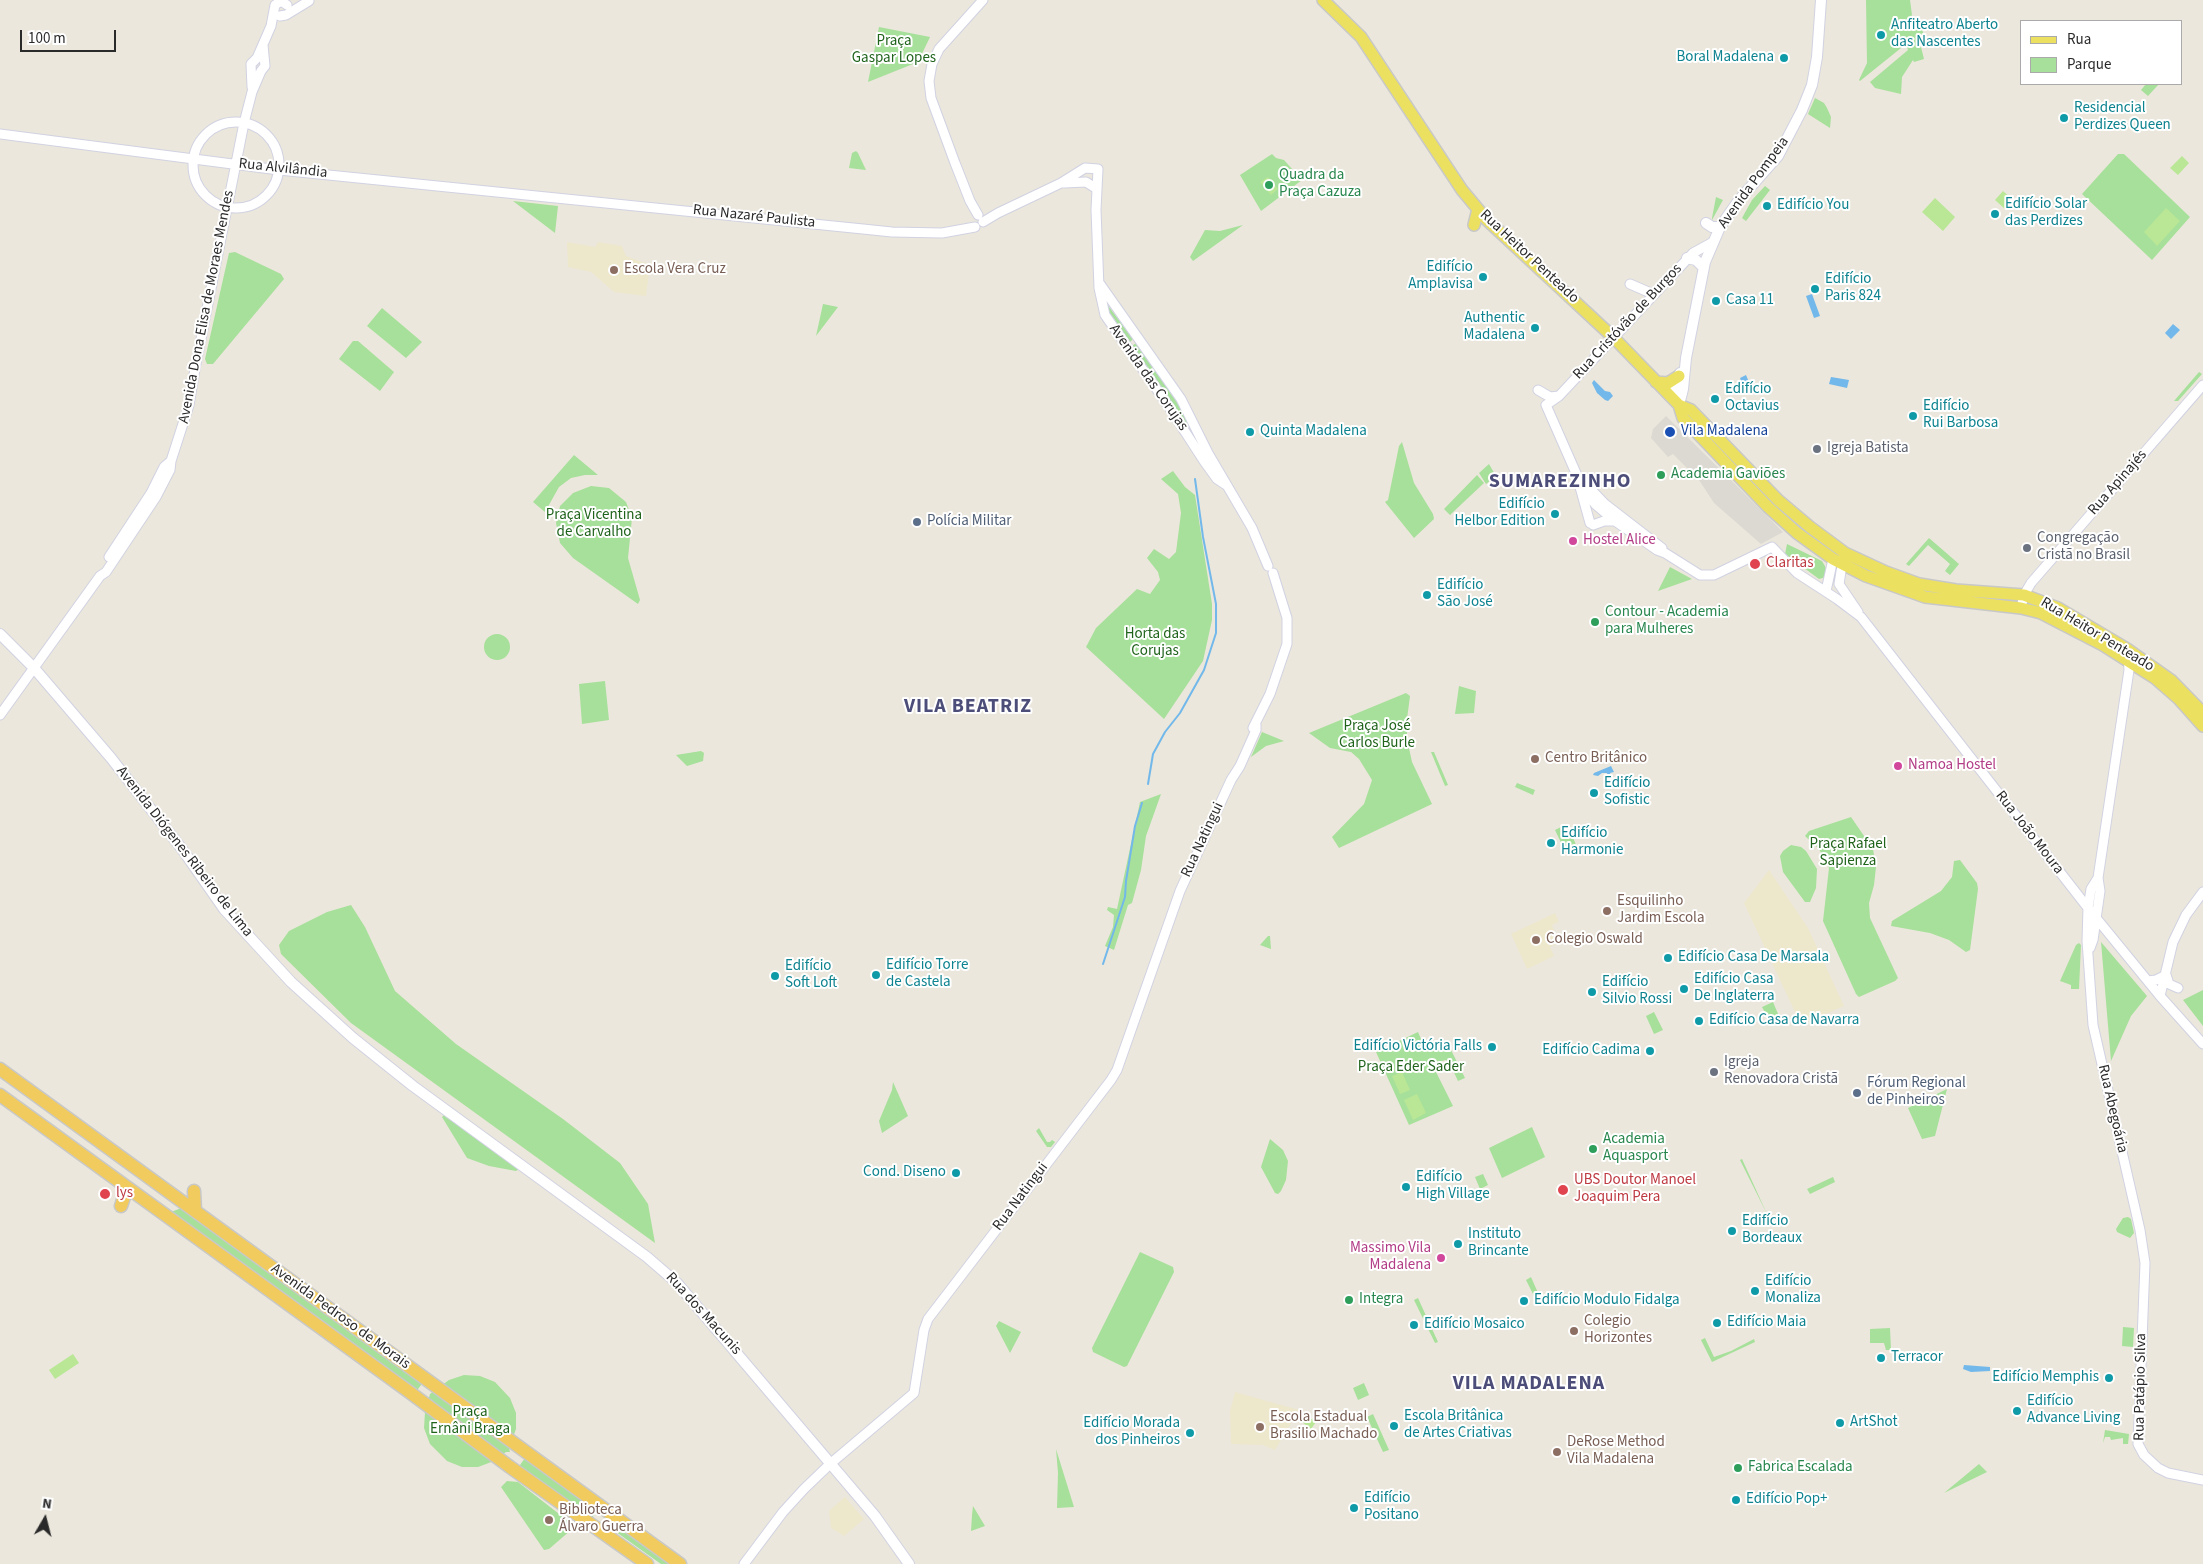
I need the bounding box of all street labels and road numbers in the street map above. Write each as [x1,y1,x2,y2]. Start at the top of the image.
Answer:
street label: Avenida Pompeia [1715,134,1793,232]
street label: Rua Alvilândia [238,155,328,183]
street label: Avenida Dona Elisa de Moraes Mendes [176,189,238,425]
street label: Rua Nazaré Paulista [692,202,816,232]
street label: Rua Heitor Penteado [1476,206,1582,308]
street label: Rua Cristóvão de Burgos [1570,260,1686,384]
street label: Avenida das Corujas [1104,321,1192,435]
street label: Rua Apinajés [2085,447,2151,519]
street label: Rua Heitor Penteado [2037,594,2157,676]
street label: Avenida Diógenes Ribeiro de Lima [112,763,256,941]
street label: Rua João Moura [1991,788,2067,878]
street label: Rua Natingui [1178,800,1228,880]
street label: Rua Abegoária [2093,1063,2131,1155]
street label: Rua Natingui [990,1159,1052,1235]
street label: Avenida Pedroso de Morais [267,1260,413,1374]
street label: Rua dos Macunis [661,1269,745,1359]
street label: Rua Patápio Silva [2131,1333,2151,1441]

